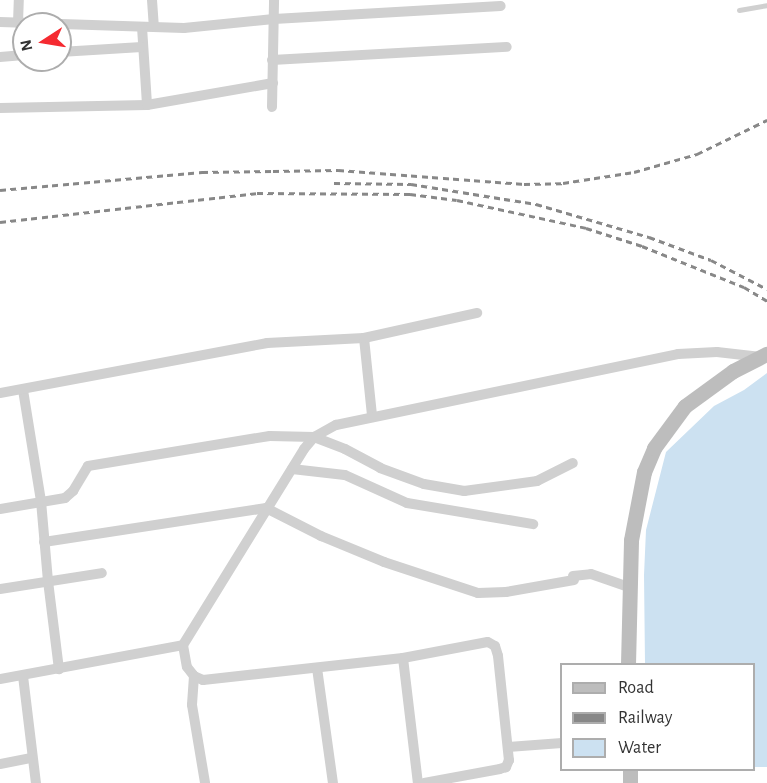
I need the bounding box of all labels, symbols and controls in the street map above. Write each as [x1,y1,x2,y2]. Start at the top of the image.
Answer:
north arrow [12,12,72,72]
text: N [17,38,35,52]
legend [560,663,755,771]
text: Road [618,679,654,697]
text: Railway [618,709,672,727]
text: Water [618,739,661,757]

